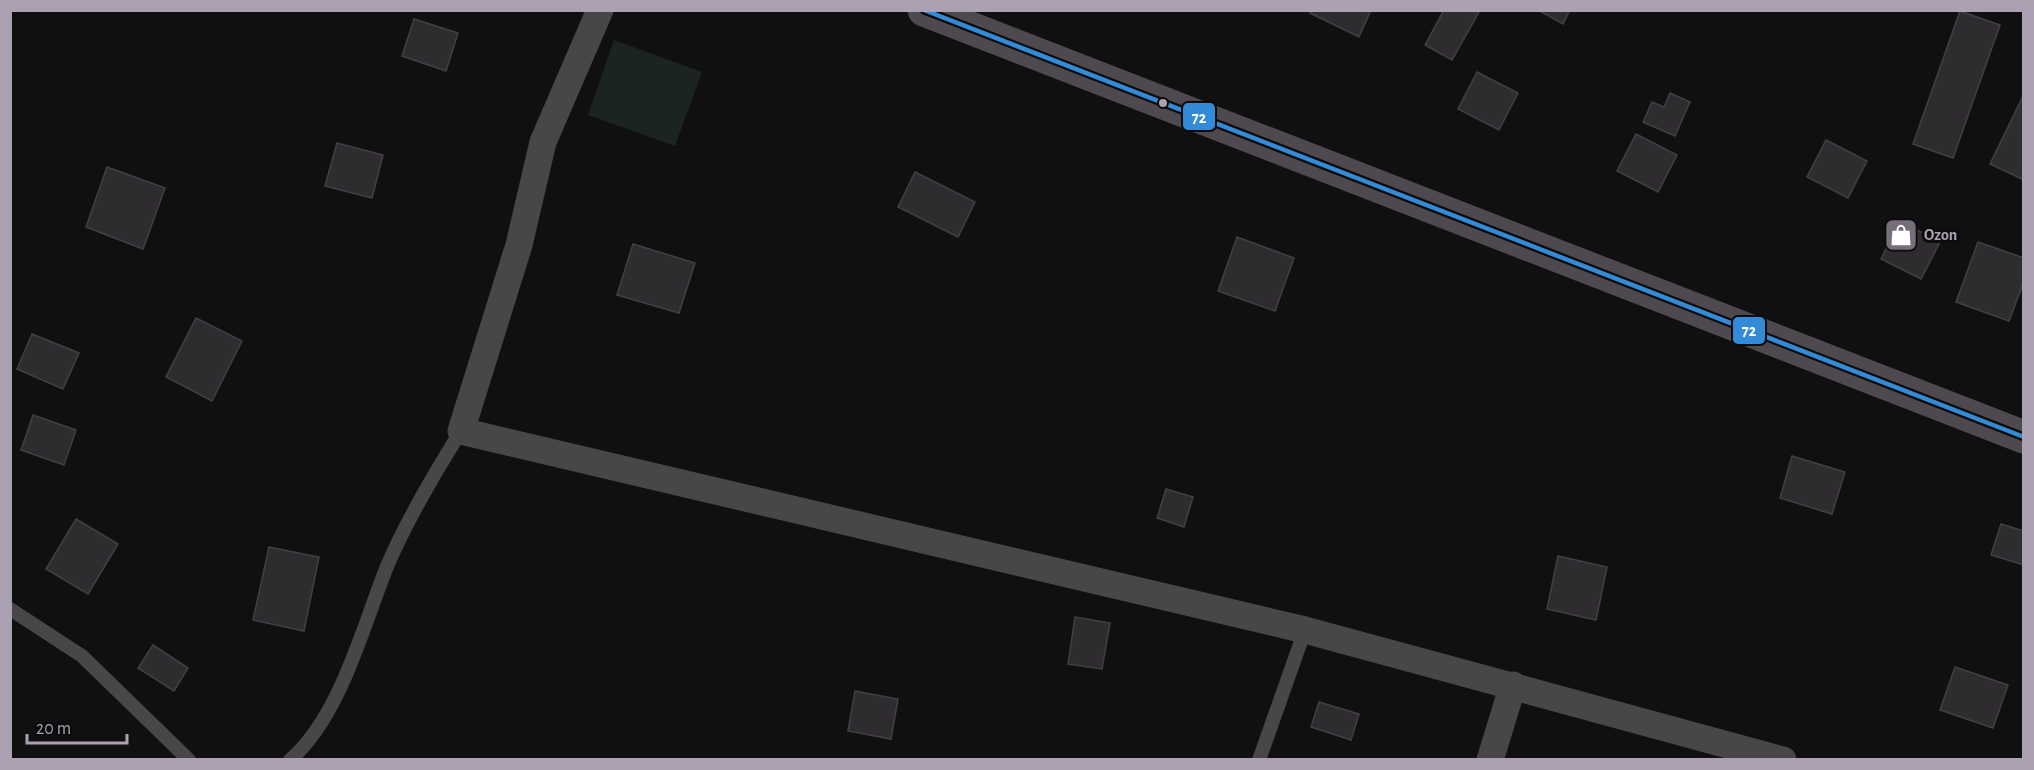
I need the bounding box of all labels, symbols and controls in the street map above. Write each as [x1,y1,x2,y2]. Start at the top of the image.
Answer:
unlabelled marker [1157,97,1169,109]
line badge: 72 [1182,102,1216,131]
text: 72 [1192,110,1207,126]
shop icon: Ozon [1883,217,1919,253]
place label: Ozon [1924,227,1957,243]
line badge: 72 [1732,316,1766,345]
text: 72 [1742,323,1757,339]
scale bar [27,707,128,745]
text: 20 m [36,720,71,738]

